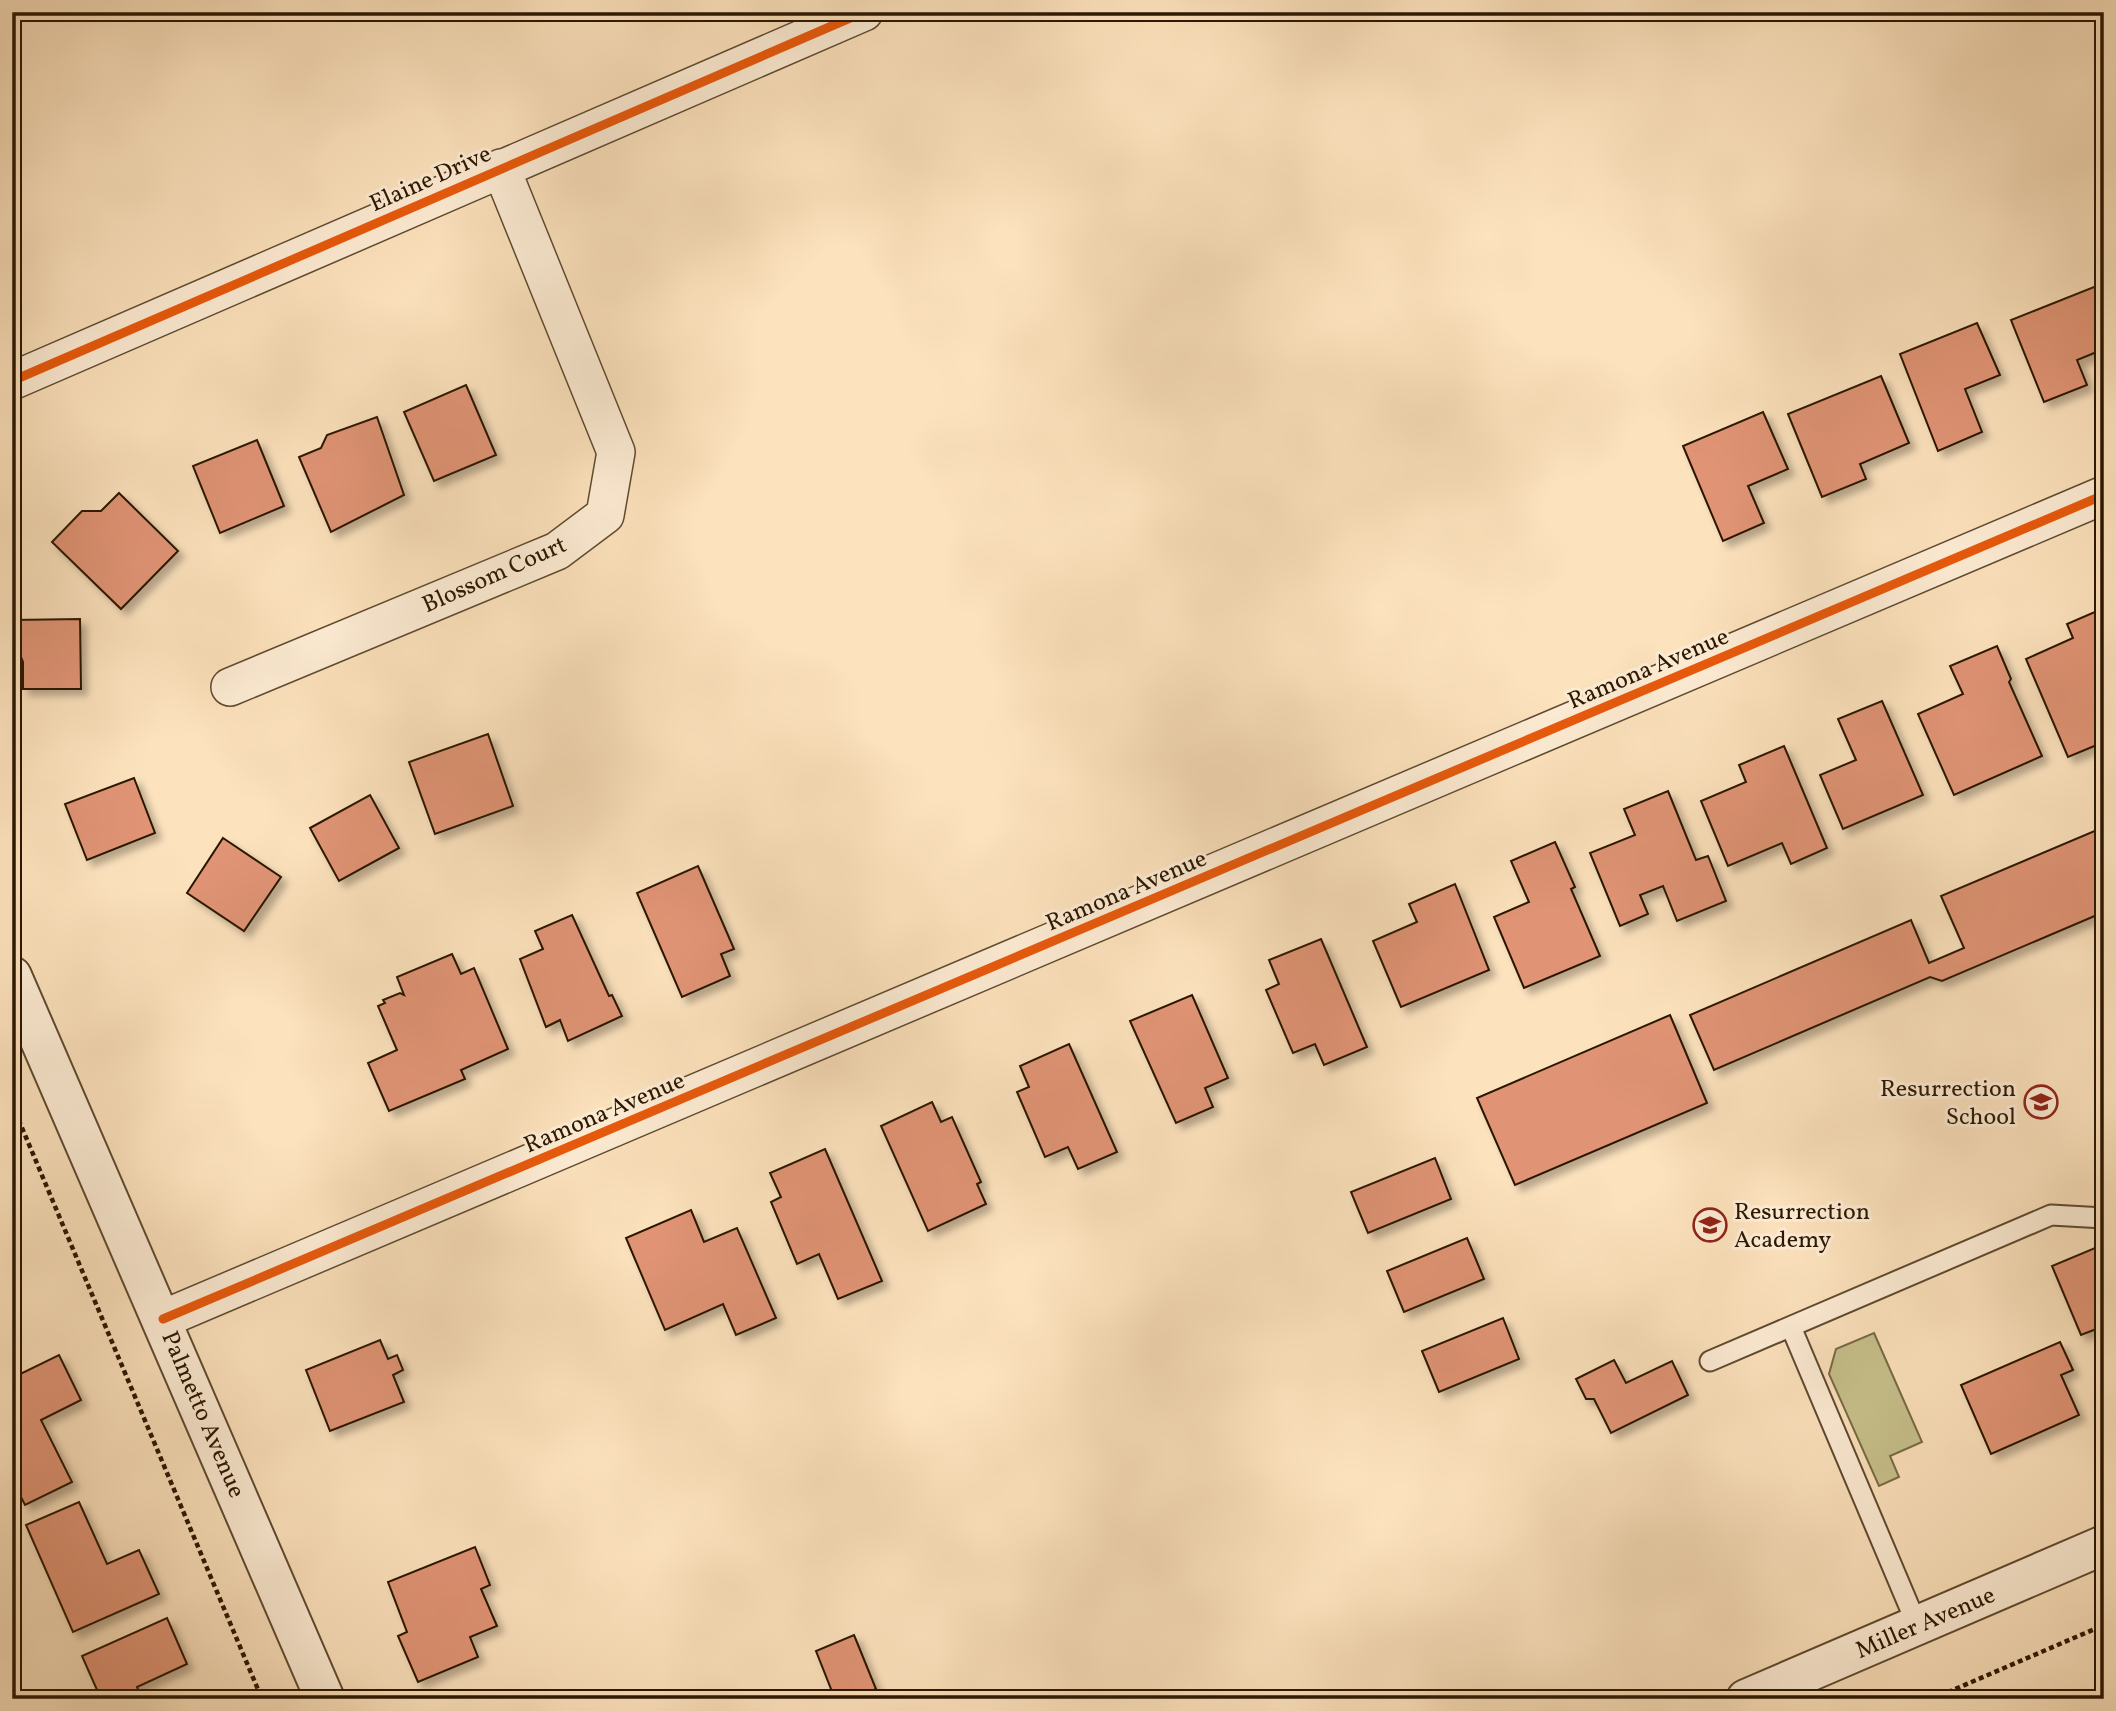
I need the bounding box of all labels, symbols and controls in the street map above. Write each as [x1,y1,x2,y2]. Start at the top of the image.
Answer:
street label: Elaine Drive [365,138,497,222]
street label: Blossom Court [417,529,572,623]
street label: Ramona Avenue [1563,621,1735,719]
street label: Ramona Avenue [1041,843,1213,941]
street label: Ramona Avenue [519,1065,691,1163]
place label: Resurrection School [1880,1073,2016,1135]
school or university icon: Resurrection School [2022,1083,2060,1121]
place label: Resurrection Academy [1734,1196,1870,1258]
school or university icon: Resurrection Academy [1691,1206,1729,1244]
street label: Palmetto Avenue [152,1326,253,1503]
street label: Miller Avenue [1851,1579,2001,1669]

